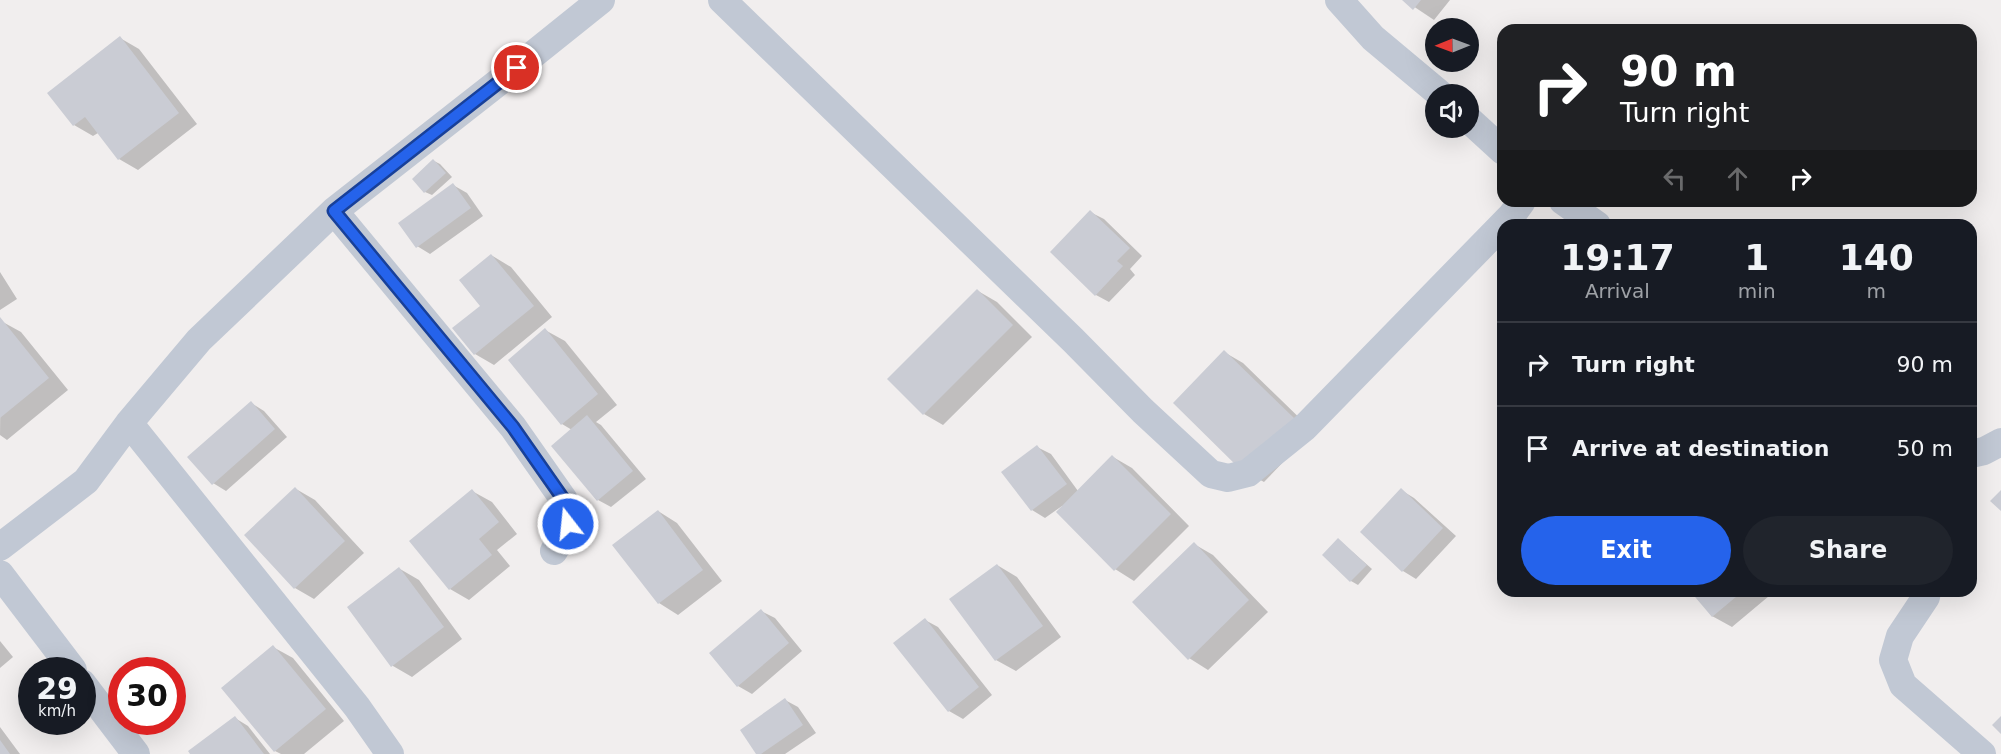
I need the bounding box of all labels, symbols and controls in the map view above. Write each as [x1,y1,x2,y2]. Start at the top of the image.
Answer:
north arrow [1425,18,1479,72]
map controls [1425,18,1479,138]
pin [491,42,542,93]
text: 90 m [1620,47,1737,96]
icon: right [1521,48,1599,126]
icon: arrive [500,51,533,84]
button: sound [1425,84,1479,138]
text: Turn right [1620,97,1749,128]
icon: left [1658,162,1691,195]
icon: ahead [1721,162,1754,195]
icon: right [1784,162,1817,195]
text: 19:17 [1560,237,1675,278]
text: 1 [1744,237,1769,278]
text: 140 [1839,237,1914,278]
text: Arrival [1585,279,1650,303]
text: min [1738,279,1776,303]
text: m [1867,279,1886,303]
icon: right [1521,348,1554,381]
text: Turn right [1572,352,1695,377]
text: 90 m [1897,352,1953,377]
icon: arrive [1521,432,1554,465]
text: Arrive at destination [1572,436,1829,461]
text: 50 m [1897,436,1953,461]
position arrow [536,492,600,556]
button: Exit [1521,516,1731,585]
button: Share [1743,516,1953,585]
speed limit sign: 30 [108,657,186,735]
text: 29 [36,671,78,706]
text: km/h [38,702,76,720]

